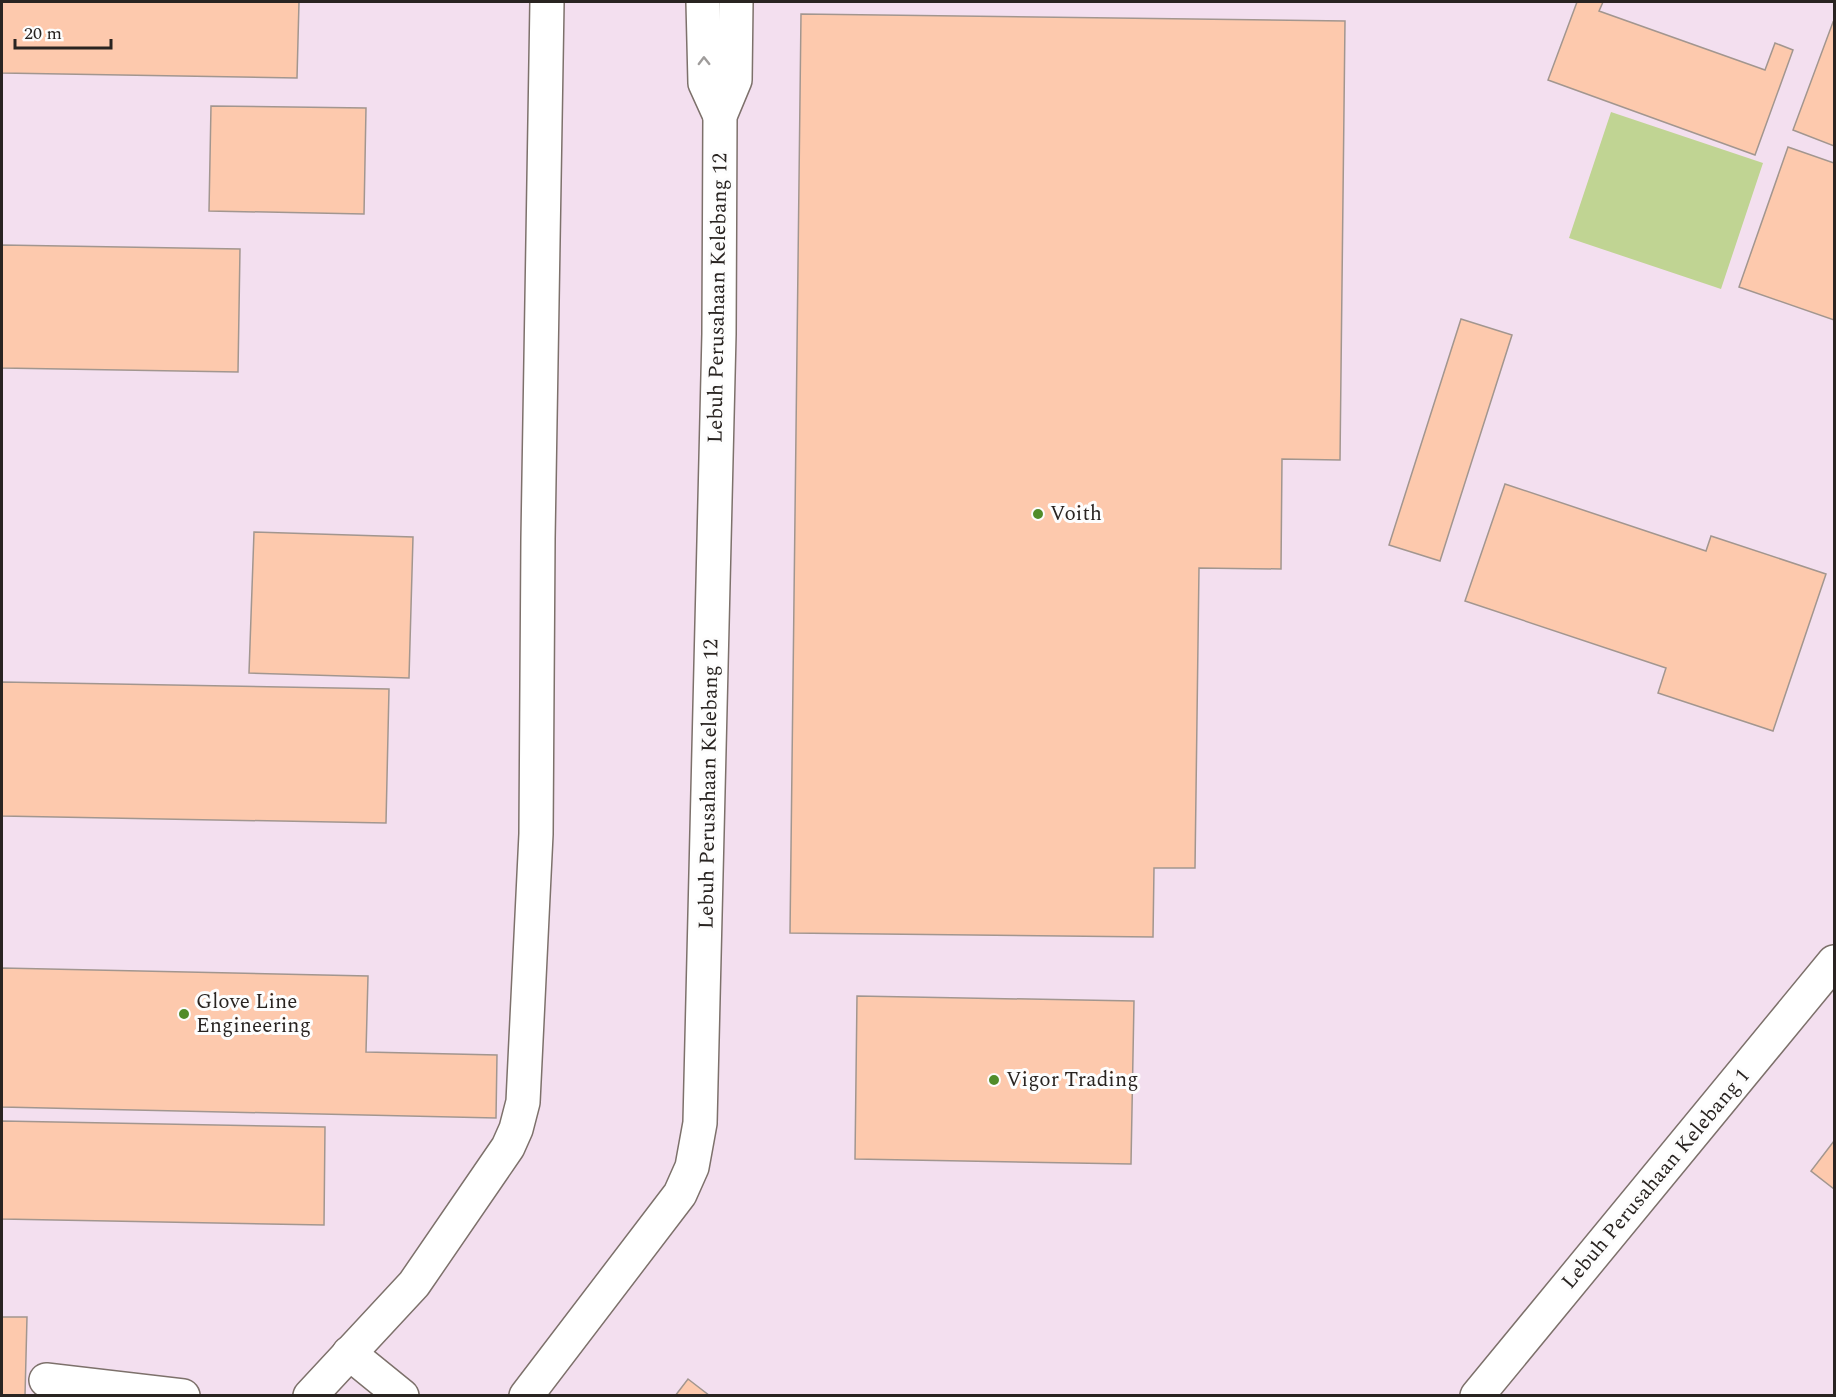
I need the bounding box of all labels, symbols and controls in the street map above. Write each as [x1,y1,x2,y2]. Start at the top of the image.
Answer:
scale bar [15,12,111,50]
text: 20 m [24,20,62,47]
one-way arrow [698,56,711,65]
street label: Lebuh Perusahaan Kelebang 12 [699,153,737,443]
place label: Voith [1050,498,1102,530]
marker: Voith [1031,507,1045,521]
street label: Lebuh Perusahaan Kelebang 12 [690,639,728,929]
place label: Glove Line Engineering [196,986,311,1042]
marker: Glove Line Engineering [177,1007,191,1021]
street label: Lebuh Perusahaan Kelebang 1 [1554,1062,1758,1296]
place label: Vigor Trading [1006,1064,1139,1096]
marker: Vigor Trading [987,1073,1001,1087]

